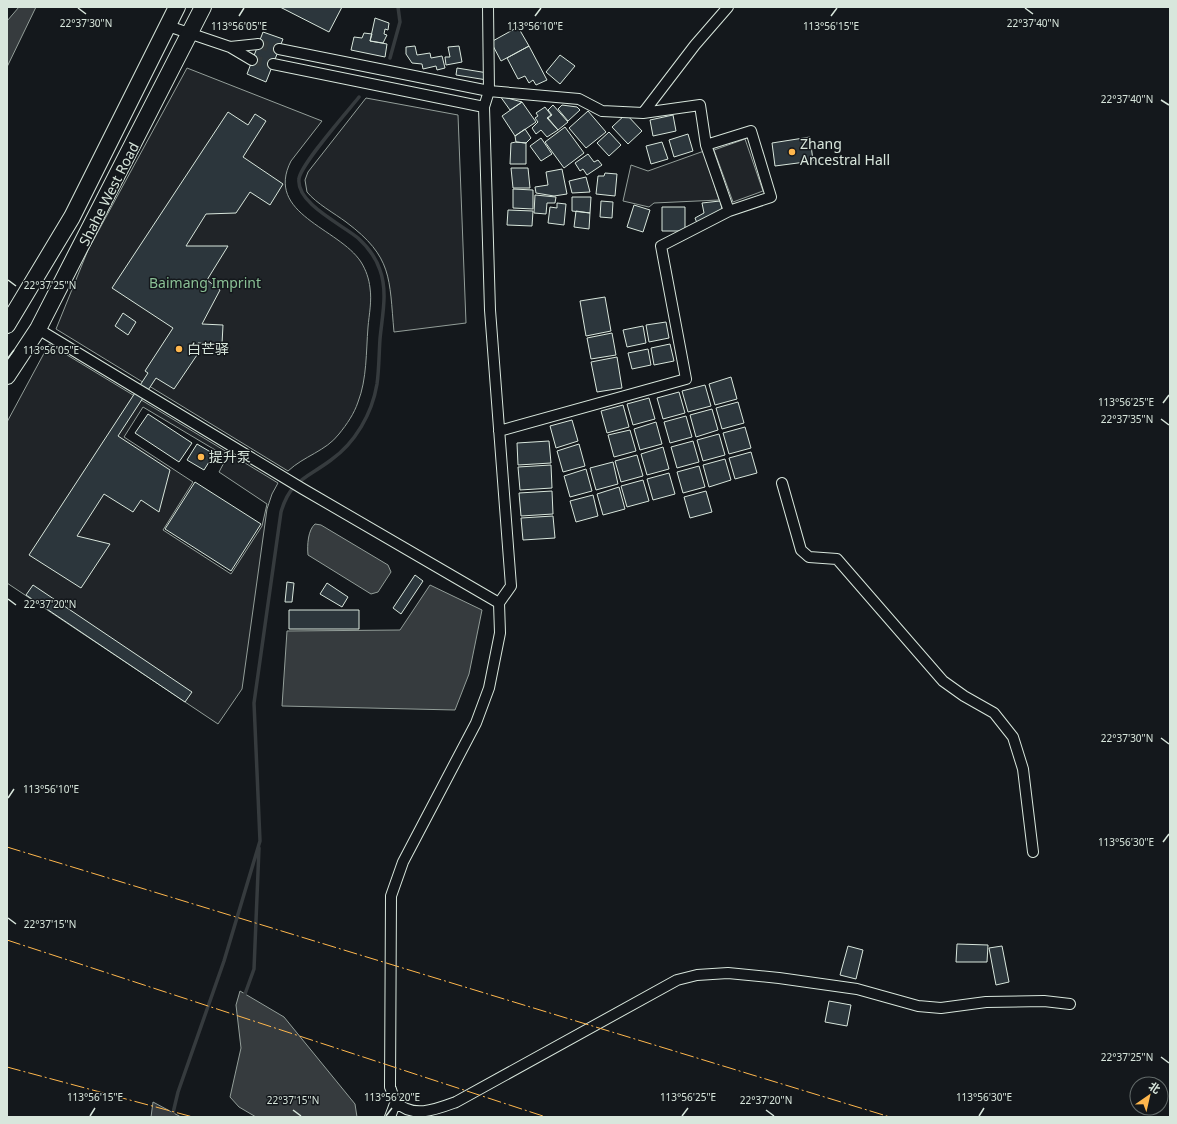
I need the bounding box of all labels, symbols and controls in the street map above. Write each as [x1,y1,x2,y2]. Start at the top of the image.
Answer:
text: 22°37'30"N [60,16,112,30]
text: 22°37'40"N [1007,16,1059,30]
text: 113°56'05"E [211,19,267,33]
text: 113°56'10"E [507,19,563,33]
text: 113°56'15"E [803,19,859,33]
text: 22°37'40"N [1101,92,1153,106]
place label: Zhang Ancestral Hall [800,134,890,169]
street label: Shahe West Road [74,139,143,249]
marker: Zhang Ancestral Hall [787,147,797,157]
park label: Baimang Imprint [149,273,261,292]
text: 22°37'25"N [24,278,76,292]
place label: 白芒驿 [187,339,229,358]
text: 113°56'05"E [23,343,79,357]
marker: 白芒驿 [174,344,184,354]
text: 113°56'25"E [1098,395,1154,409]
text: 22°37'35"N [1101,412,1153,426]
place label: 提升泵 [209,447,251,466]
marker: 提升泵 [196,452,206,462]
text: 22°37'20"N [24,597,76,611]
text: 22°37'30"N [1101,731,1153,745]
text: 113°56'10"E [23,782,79,796]
text: 113°56'30"E [1098,835,1154,849]
text: 22°37'15"N [24,917,76,931]
text: 22°37'25"N [1101,1050,1153,1064]
north arrow [1129,1076,1169,1116]
text: 北 [1146,1078,1164,1097]
text: 113°56'15"E [67,1090,123,1104]
text: 113°56'20"E [364,1090,420,1104]
text: 113°56'25"E [660,1090,716,1104]
text: 113°56'30"E [956,1090,1012,1104]
text: 22°37'15"N [267,1093,319,1107]
text: 22°37'20"N [740,1093,792,1107]

